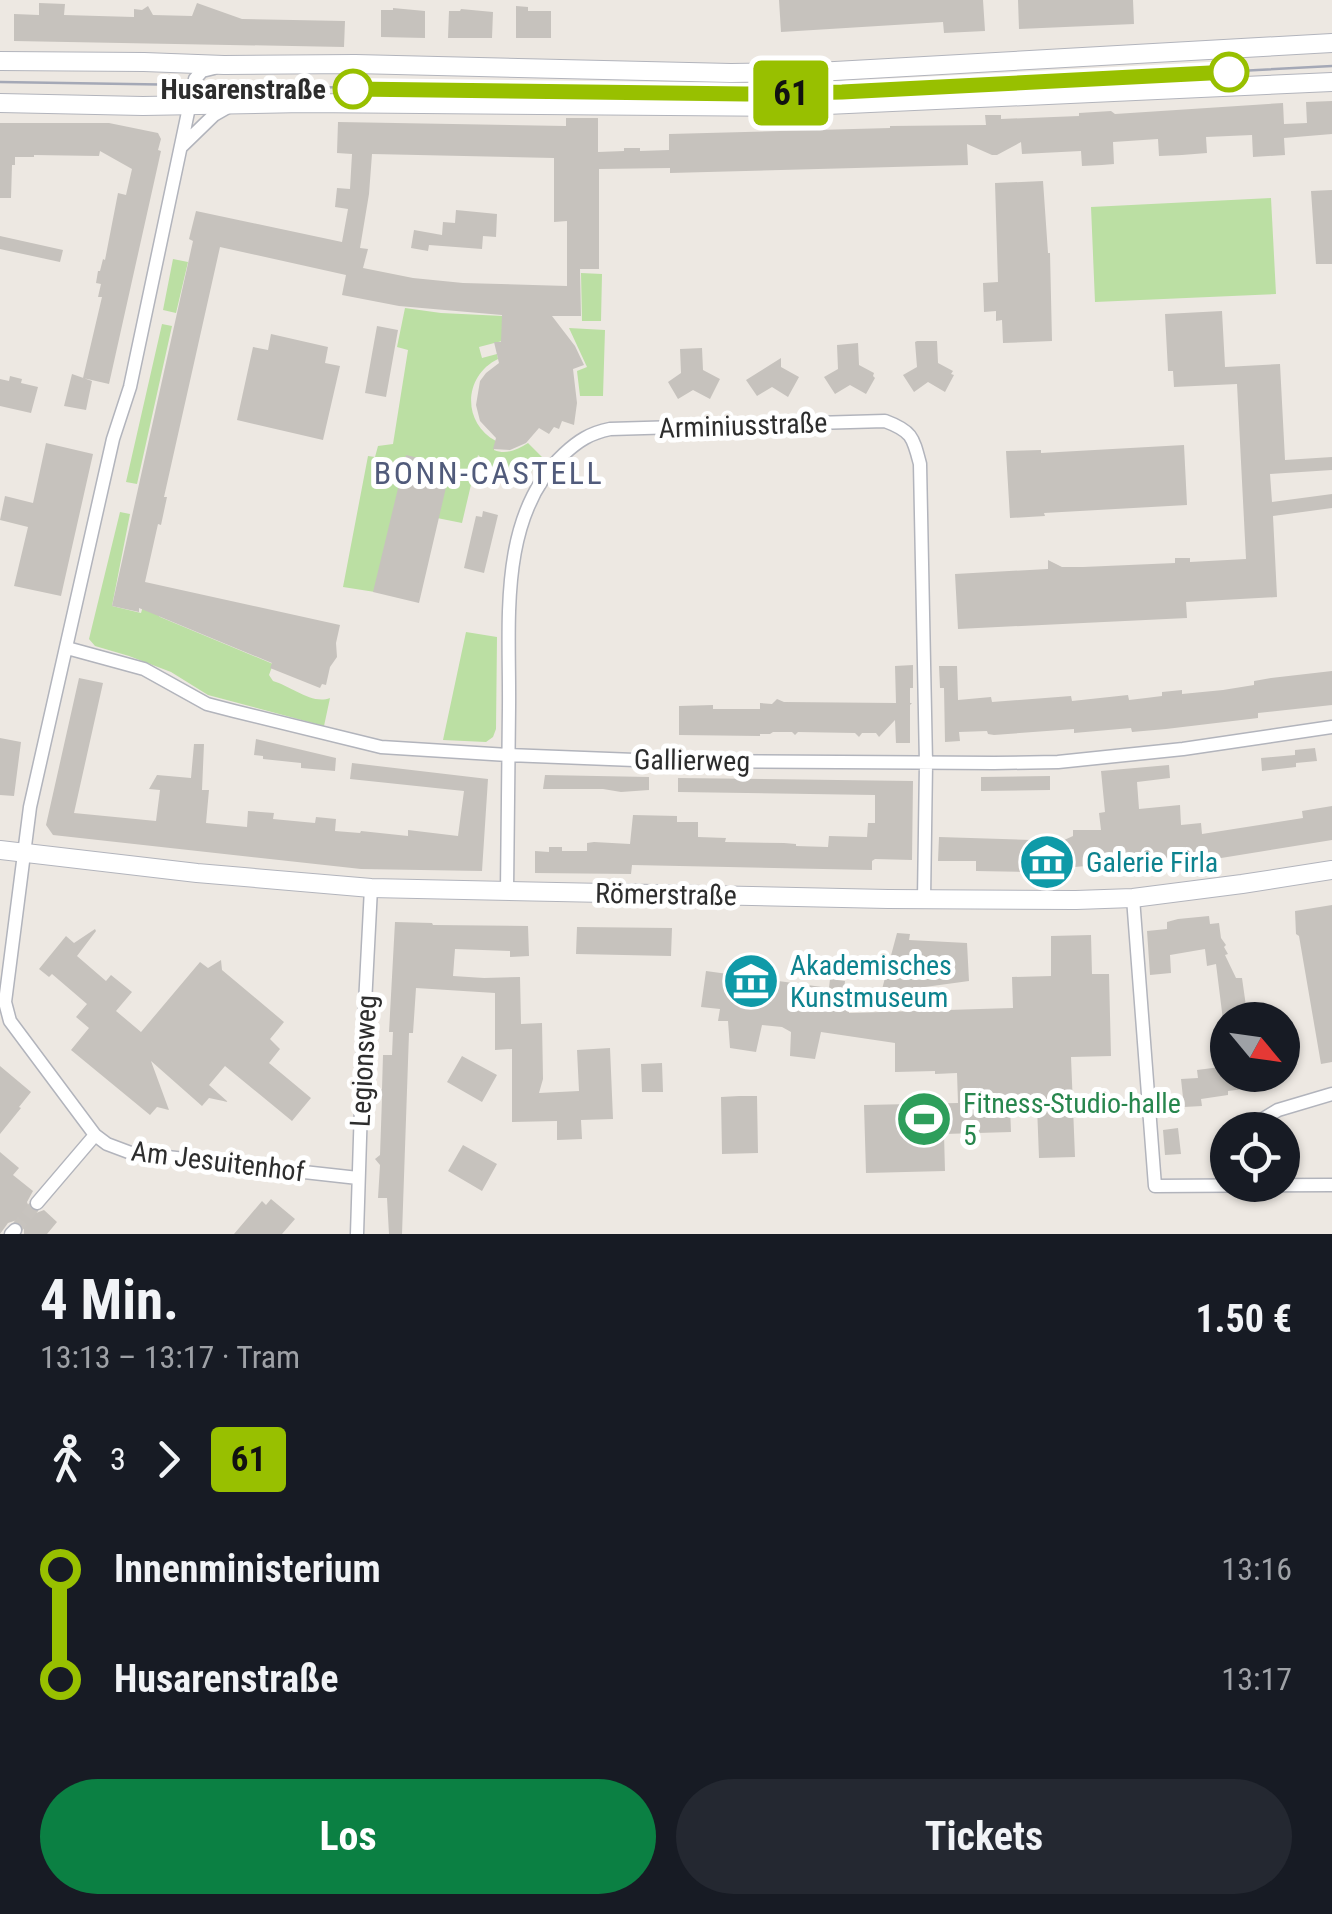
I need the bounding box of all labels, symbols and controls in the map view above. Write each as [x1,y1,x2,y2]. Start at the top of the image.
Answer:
unlabelled marker [1210,53,1248,91]
line badge: 61 [746,61,836,126]
marker: Husarenstraße [334,70,372,108]
place label: Husarenstraße [161,73,326,106]
text: 61 [773,73,809,114]
street label: Arminiusstraße [658,406,828,445]
district label: BONN-CASTELL [374,454,604,492]
street label: Gallierweg [634,743,750,778]
museum icon: Galerie Firla [1017,832,1077,892]
place label: Galerie Firla [1086,846,1218,879]
street label: Römerstraße [595,877,737,912]
place label: Akademisches Kunstmuseum [790,949,952,1014]
museum icon: Akademisches Kunstmuseum [721,951,781,1011]
street label: Legionsweg [344,994,383,1128]
north arrow [1210,1002,1300,1092]
map controls [1210,1002,1300,1202]
place label: Fitness-Studio-halle 5 [963,1087,1181,1152]
sports icon: Fitness-Studio-halle 5 [894,1089,954,1149]
button: locate [1210,1112,1300,1202]
street label: Am Jesuitenhof [129,1134,307,1189]
text: 4 Min. [40,1268,179,1332]
text: 1.50 € [1195,1297,1292,1341]
text: 13:13 – 13:17 · Tram [40,1338,300,1376]
icon: walk [40,1432,95,1487]
icon: forward [141,1432,196,1487]
text: 61 [231,1439,266,1480]
text: 3 [110,1440,126,1478]
text: Innenministerium [114,1547,381,1591]
text: 13:16 [1221,1550,1292,1588]
text: Husarenstraße [114,1657,339,1701]
text: 13:17 [1221,1660,1292,1698]
button: Los [40,1779,656,1894]
button: Tickets [676,1779,1292,1894]

